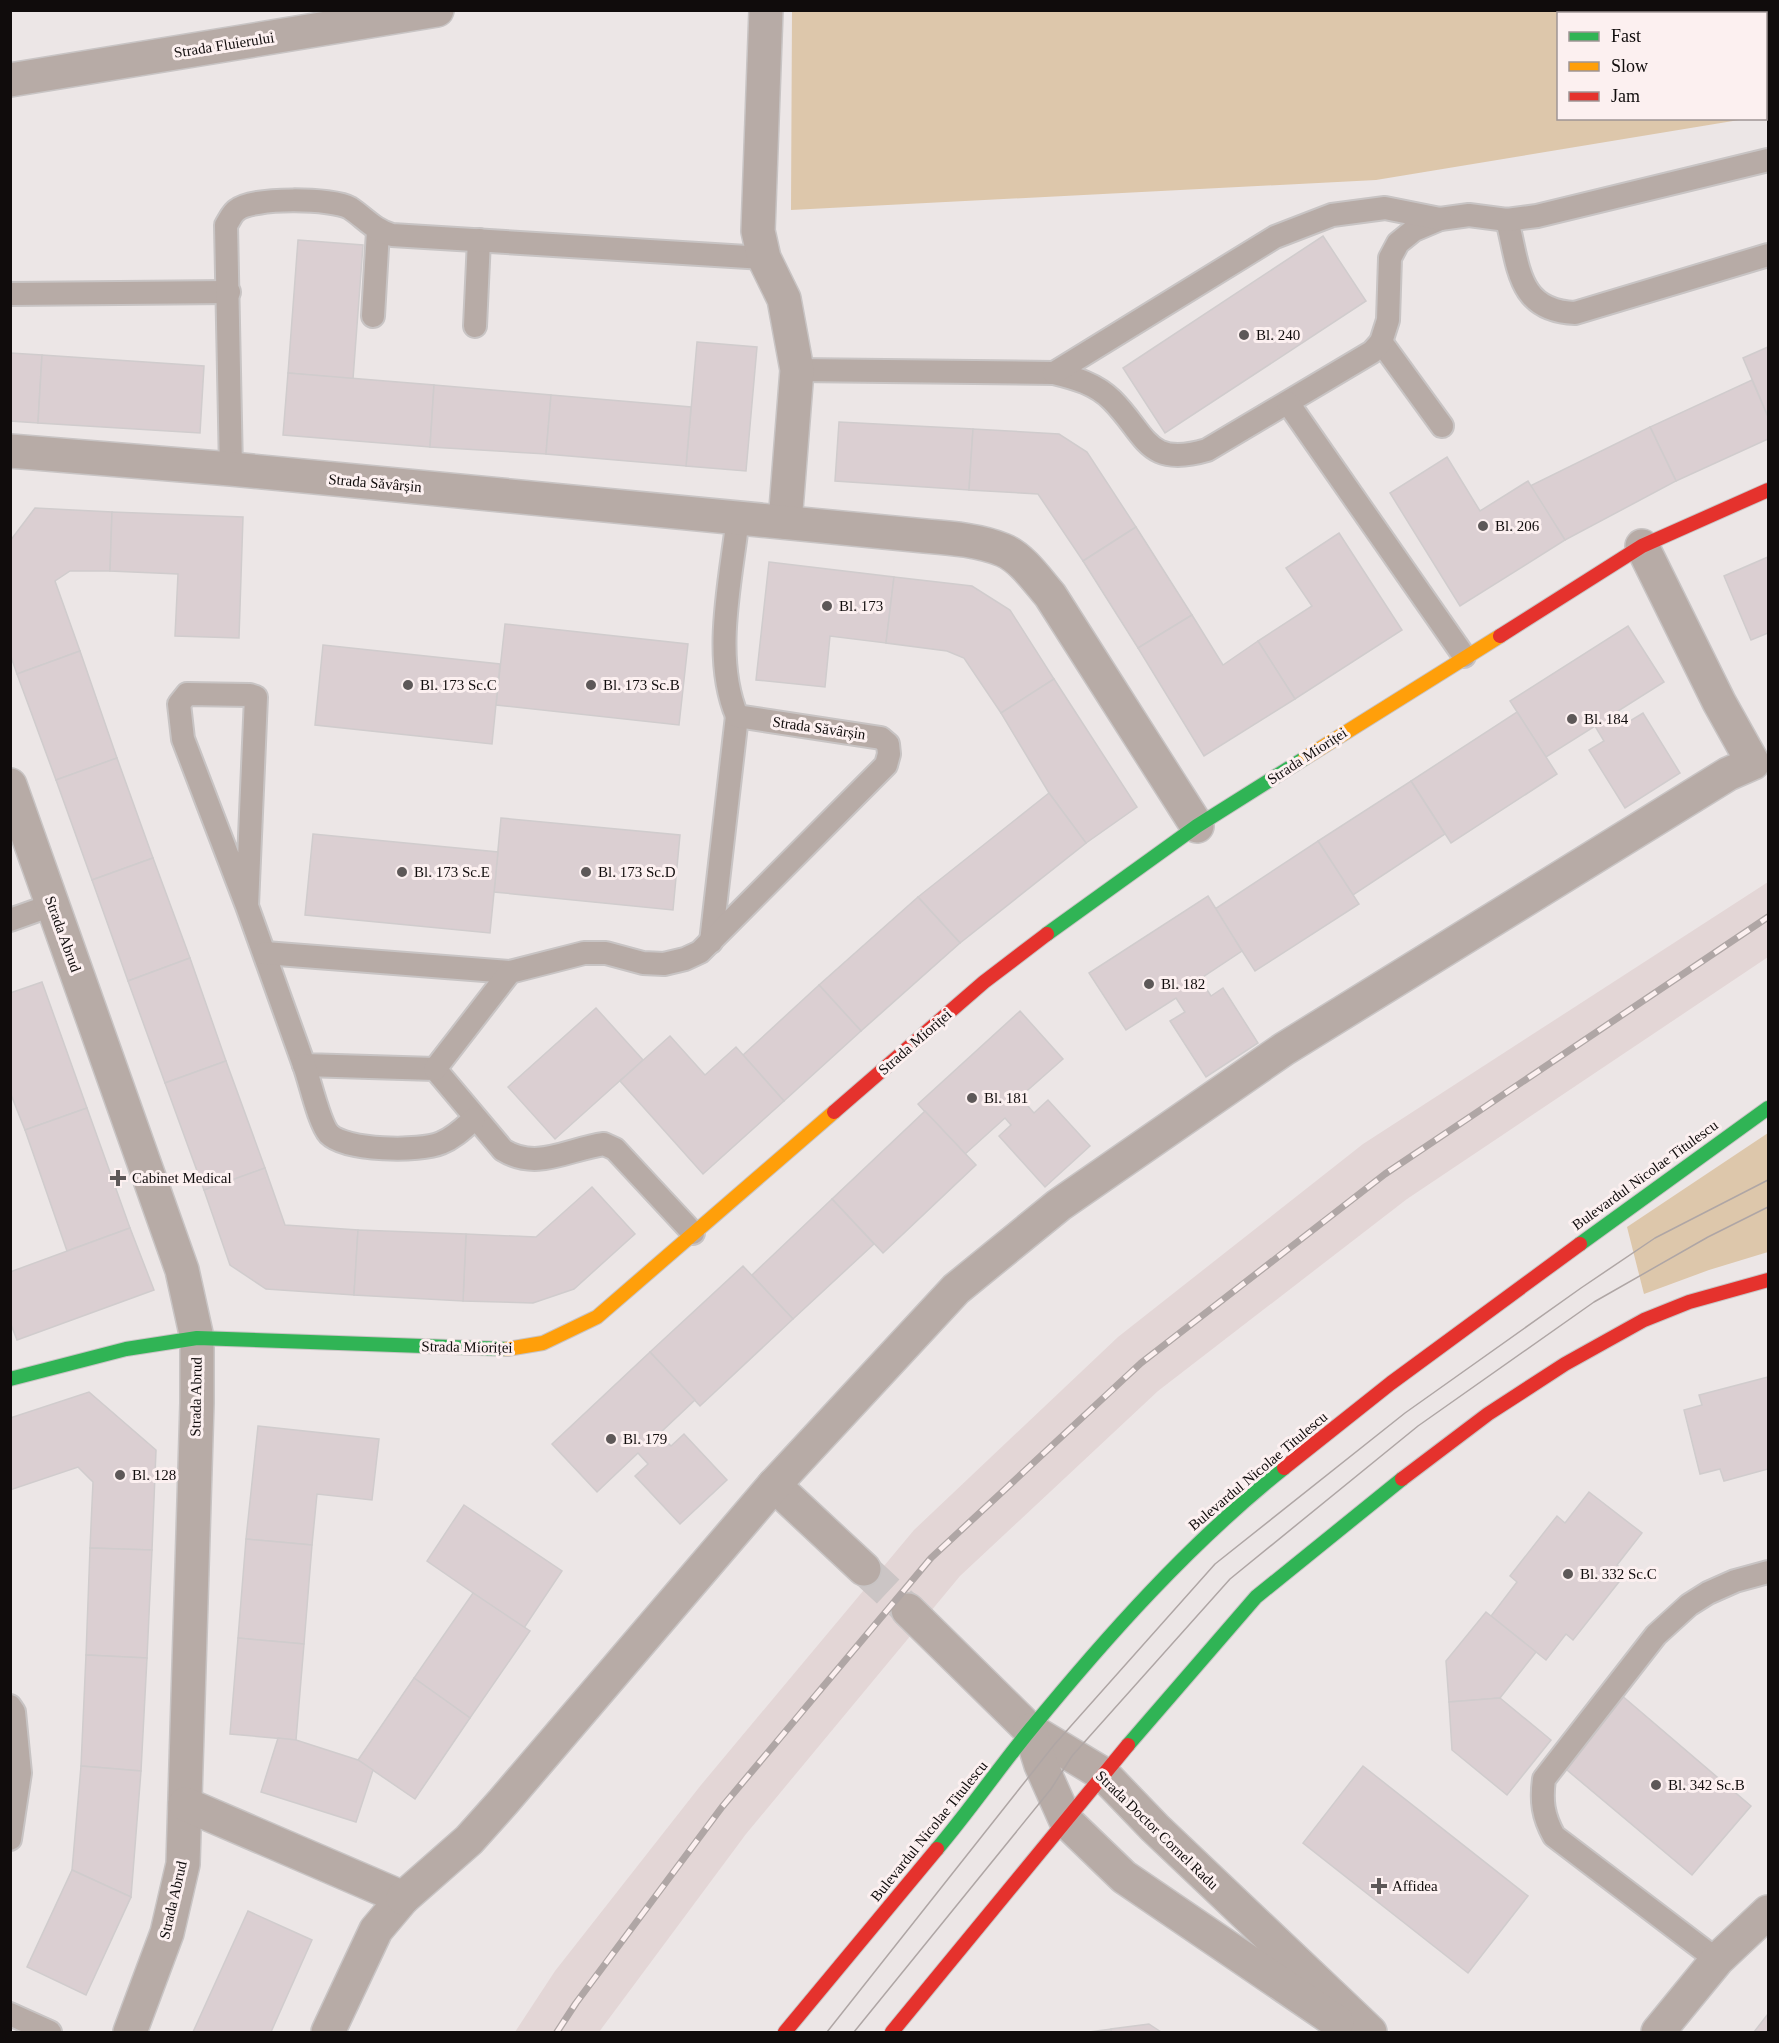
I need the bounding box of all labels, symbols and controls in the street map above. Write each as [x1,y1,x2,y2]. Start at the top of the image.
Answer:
legend [1557,12,1767,120]
text: Fast [1611,26,1641,46]
street label: Strada Fluierului [173,29,275,61]
text: Slow [1611,56,1648,76]
text: Jam [1611,86,1640,106]
place label: Bl. 240 [1256,327,1300,343]
marker: Bl. 240 [1237,328,1251,342]
street label: Strada Săvârșin [328,471,423,496]
place label: Bl. 206 [1495,518,1540,534]
marker: Bl. 206 [1476,519,1490,533]
place label: Bl. 173 [839,598,883,614]
marker: Bl. 173 [820,599,834,613]
place label: Bl. 173 Sc.C [420,677,497,693]
place label: Bl. 173 Sc.B [603,677,680,693]
marker: Bl. 173 Sc.C [401,678,415,692]
marker: Bl. 173 Sc.B [584,678,598,692]
place label: Bl. 184 [1584,711,1629,727]
marker: Bl. 184 [1565,712,1579,726]
street label: Strada Săvârșin [771,714,867,744]
street label: Strada Mioriței [1264,724,1350,788]
place label: Bl. 173 Sc.E [414,864,490,880]
place label: Bl. 173 Sc.D [598,864,676,880]
marker: Bl. 173 Sc.E [395,865,409,879]
marker: Bl. 173 Sc.D [579,865,593,879]
street label: Strada Abrud [42,894,84,975]
place label: Bl. 182 [1161,976,1205,992]
marker: Bl. 182 [1142,977,1156,991]
street label: Strada Mioriței [875,1006,955,1079]
place label: Bl. 181 [984,1090,1028,1106]
marker: Bl. 181 [965,1091,979,1105]
street label: Bulevardul Nicolae Titulescu [1569,1117,1721,1233]
marker: Cabinet Medical [109,1169,127,1187]
place label: Cabinet Medical [132,1170,232,1186]
street label: Strada Mioriței [421,1338,513,1357]
street label: Strada Abrud [187,1357,205,1437]
street label: Bulevardul Nicolae Titulescu [1186,1408,1331,1534]
place label: Bl. 179 [623,1431,667,1447]
marker: Bl. 179 [604,1432,618,1446]
place label: Bl. 128 [132,1467,176,1483]
marker: Bl. 128 [113,1468,127,1482]
place label: Bl. 332 Sc.C [1580,1566,1657,1582]
marker: Bl. 332 Sc.C [1561,1567,1575,1581]
street label: Bulevardul Nicolae Titulescu [867,1757,991,1904]
street label: Strada Doctor Cornel Radu [1093,1767,1222,1893]
place label: Bl. 342 Sc.B [1668,1777,1745,1793]
marker: Bl. 342 Sc.B [1649,1778,1663,1792]
street label: Strada Abrud [156,1859,190,1941]
marker: Affidea [1370,1877,1388,1895]
place label: Affidea [1392,1878,1438,1894]

